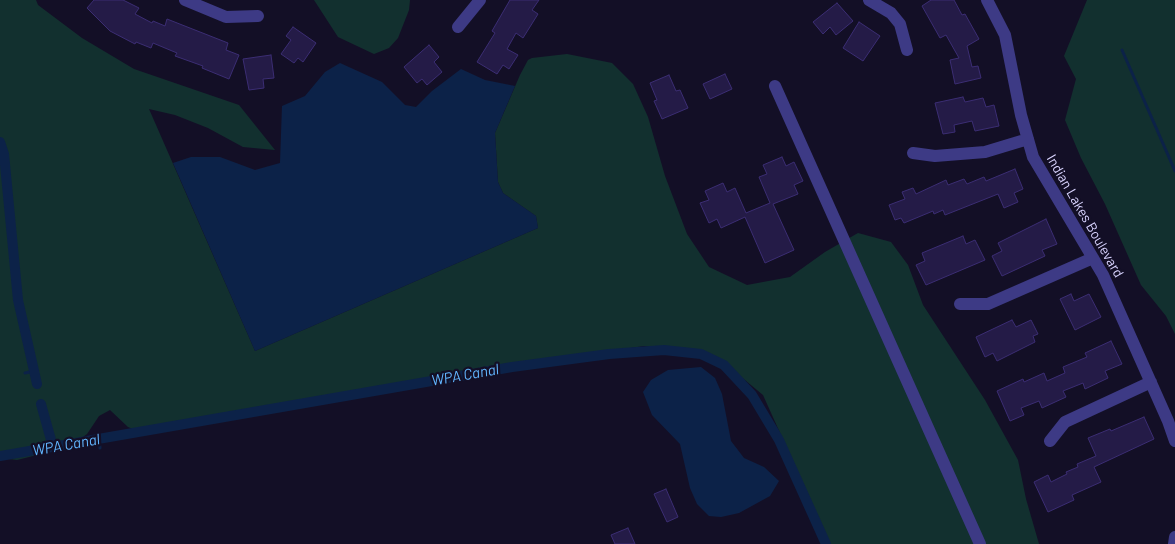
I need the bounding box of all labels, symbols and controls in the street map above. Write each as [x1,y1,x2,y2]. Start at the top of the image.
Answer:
street label: Indian Lakes Boulevard [1043,152,1127,280]
water label: WPA Canal [430,360,500,390]
water label: WPA Canal [31,430,101,460]

